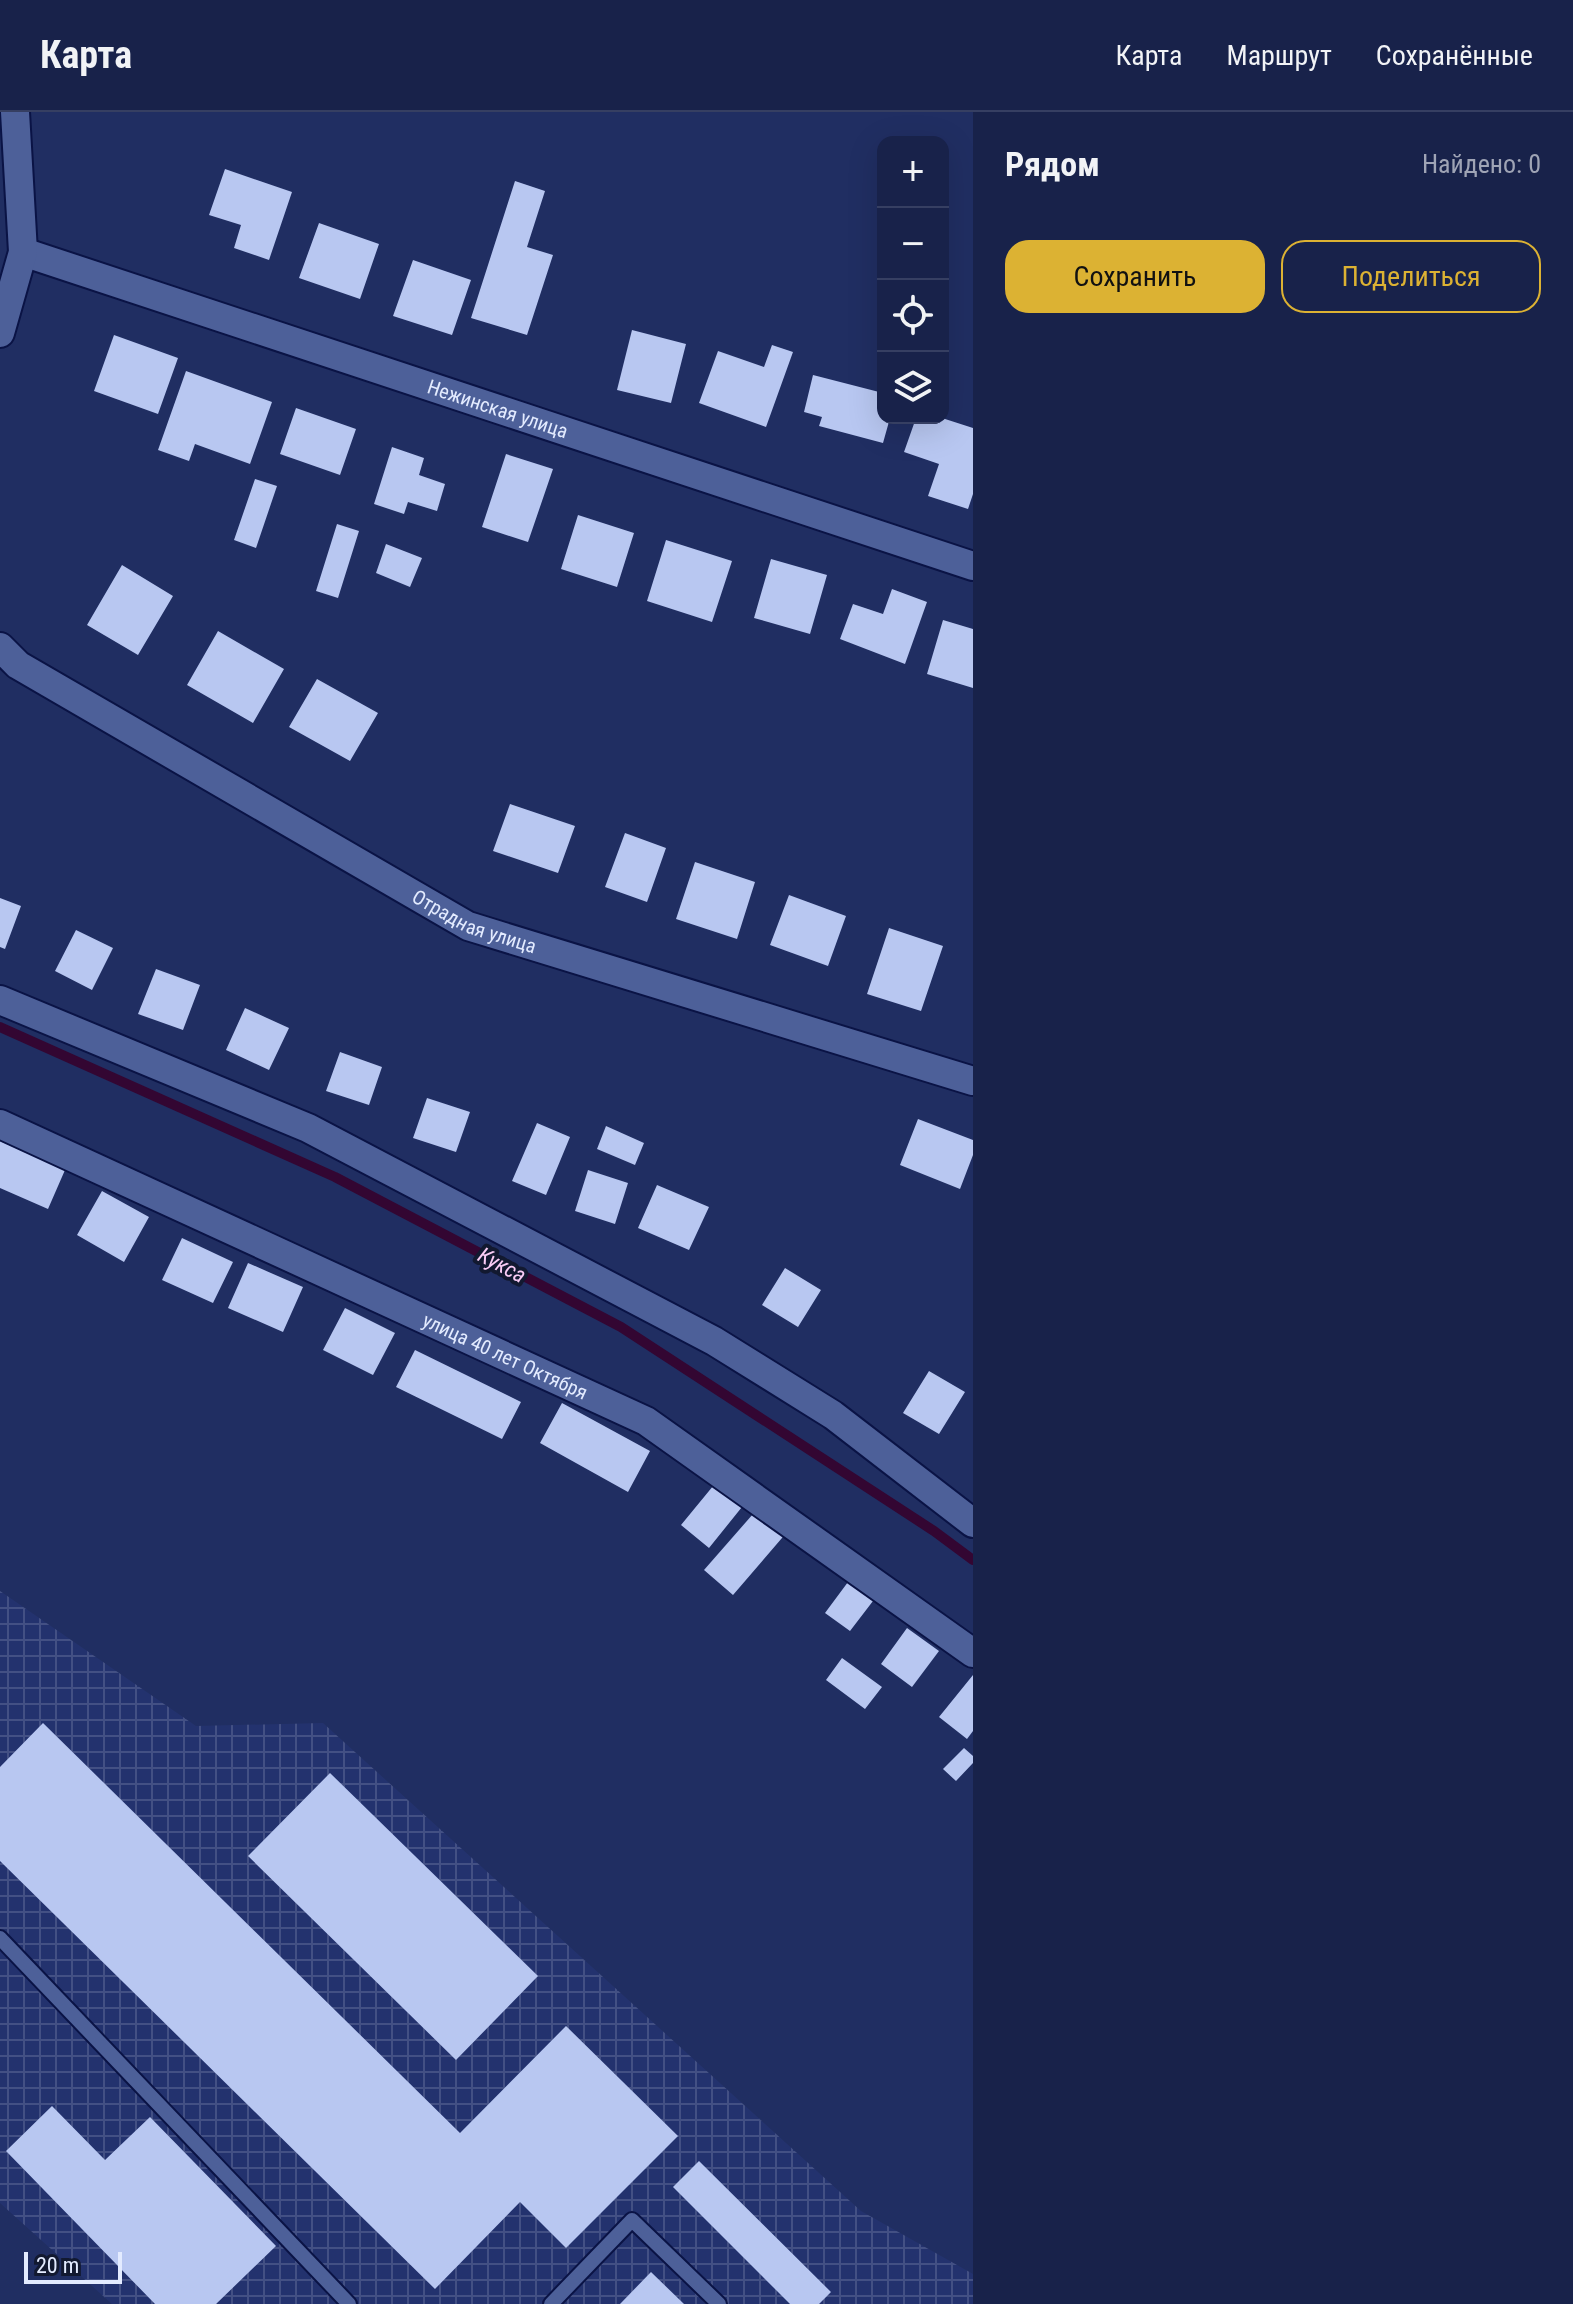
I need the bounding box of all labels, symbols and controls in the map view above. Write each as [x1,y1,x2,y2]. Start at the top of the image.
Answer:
text: Карта [40,33,132,77]
text: Карта [1116,39,1182,72]
text: Маршрут [1226,39,1332,72]
text: Сохранённые [1376,39,1533,72]
map controls [877,136,949,424]
button: + [877,136,949,208]
text: Рядом [1005,144,1100,184]
text: Найдено: 0 [1422,149,1541,179]
button: − [877,208,949,280]
button: Сохранить [1005,240,1265,313]
button: Поделиться [1281,240,1541,313]
button: locate [877,280,949,352]
button: layers [877,352,949,424]
street label: Нежинская улица [424,375,571,443]
street label: Отрадная улица [408,884,539,958]
water label: Кукса [474,1242,530,1288]
street label: улица 40 лет Октября [419,1308,591,1405]
scale bar [24,2248,122,2284]
text: 20 m [36,2253,79,2278]

